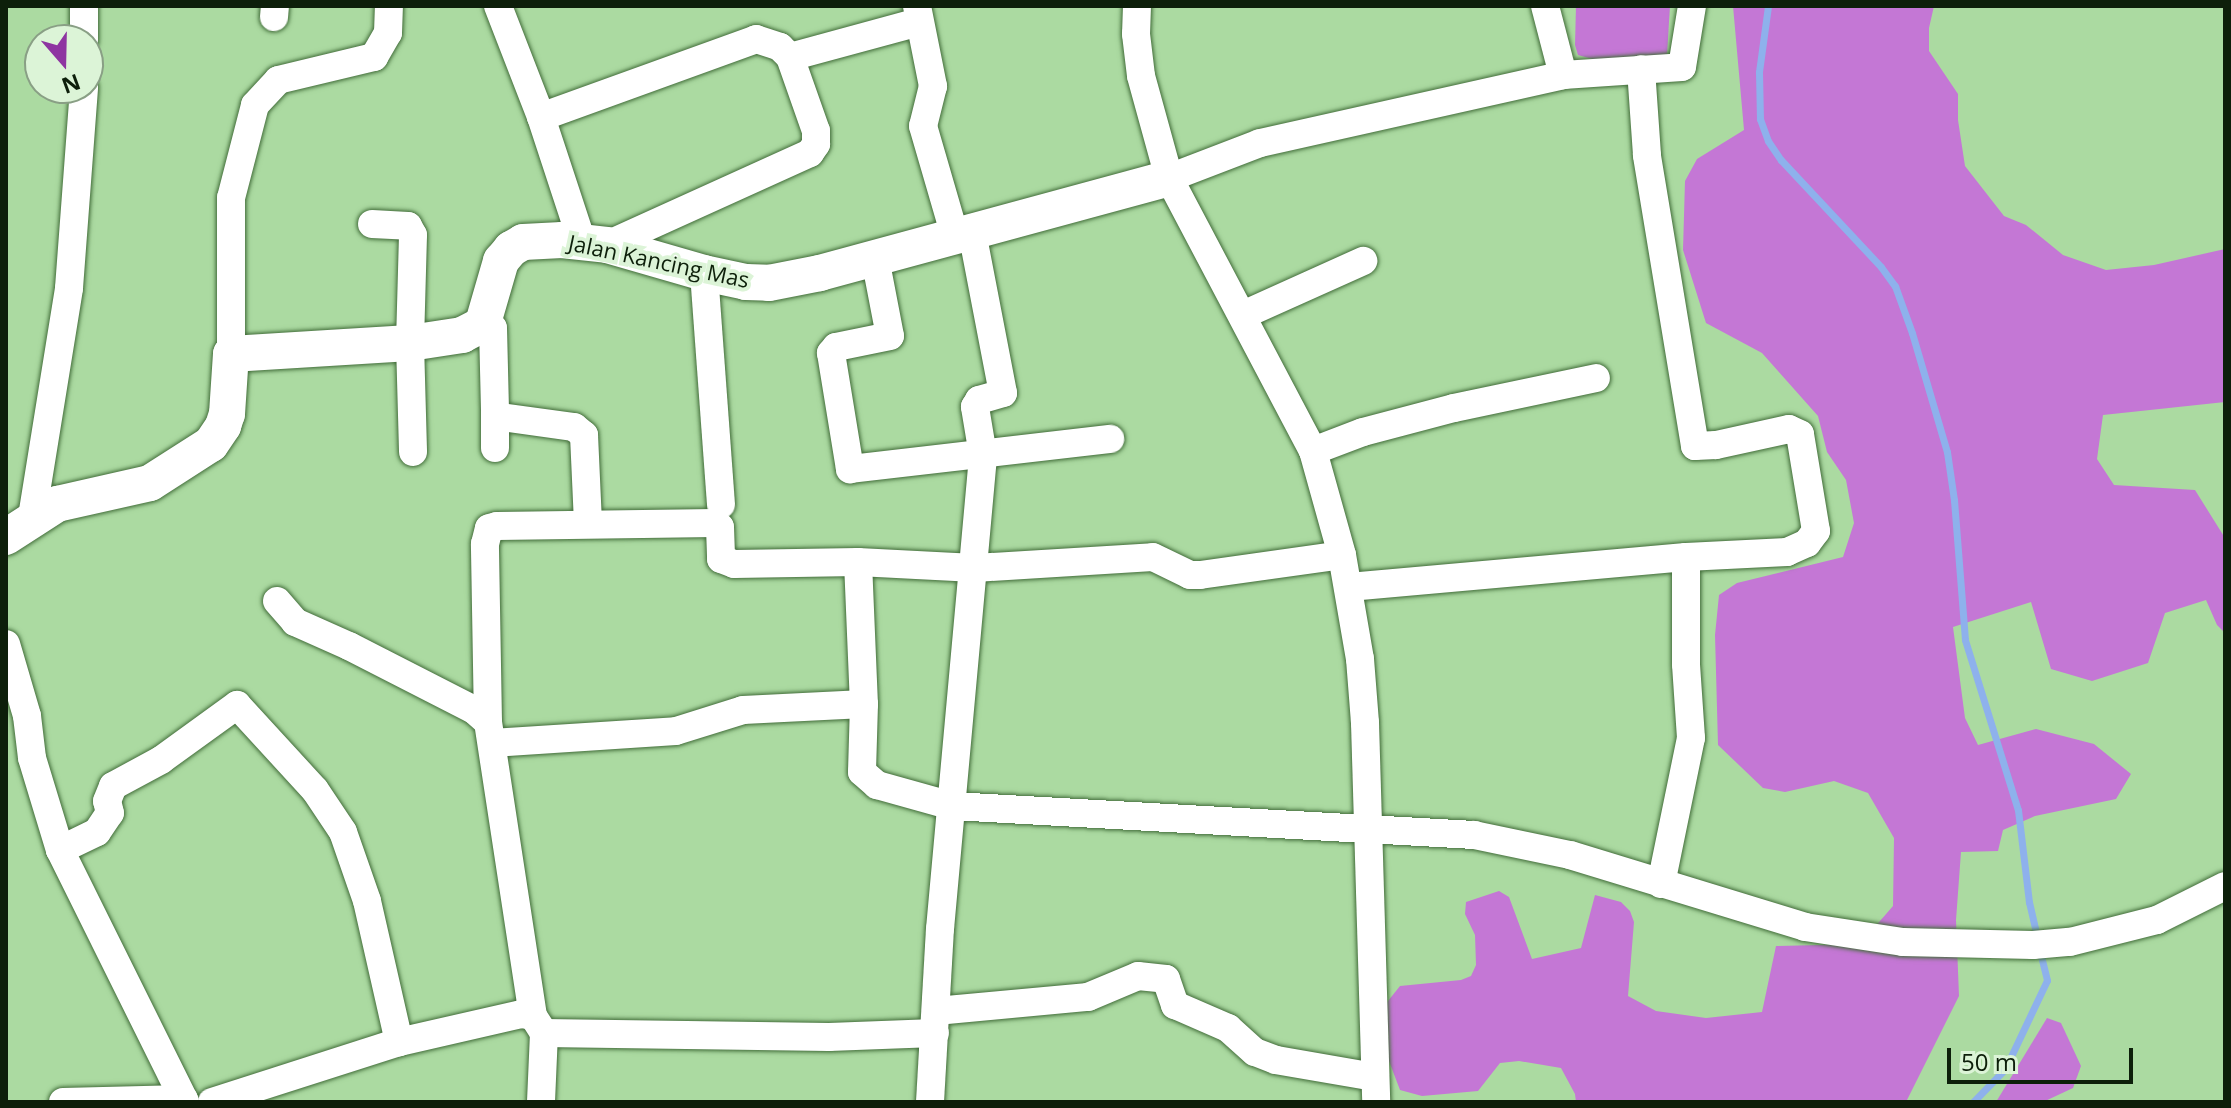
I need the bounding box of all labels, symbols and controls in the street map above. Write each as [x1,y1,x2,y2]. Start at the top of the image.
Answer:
north arrow [24,24,104,104]
text: N [58,68,85,102]
street label: Jalan Kancing Mas [566,229,752,293]
scale bar [1951,1032,2137,1082]
text: 50 m [1961,1045,2017,1078]

